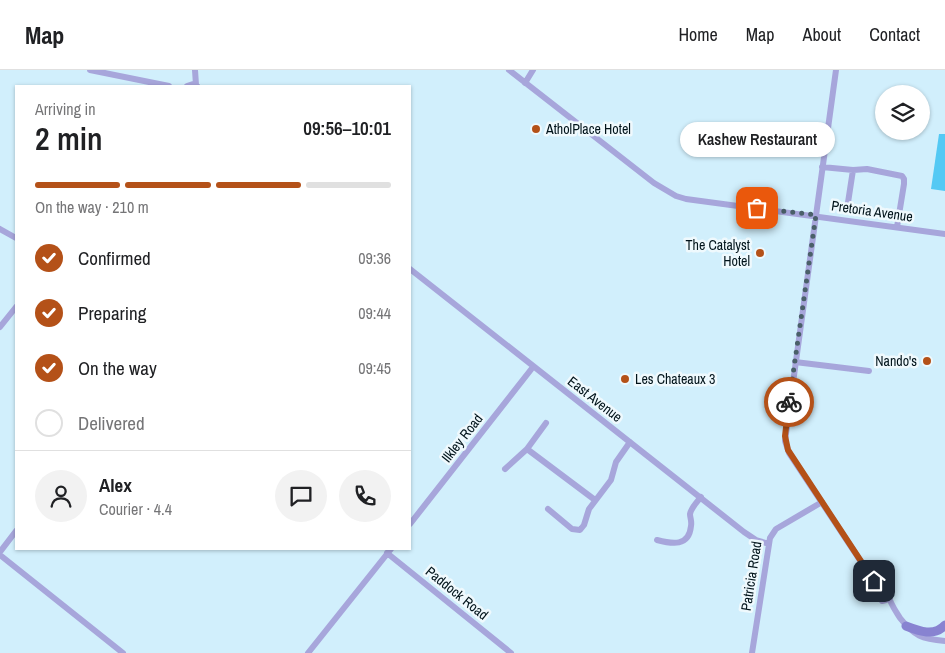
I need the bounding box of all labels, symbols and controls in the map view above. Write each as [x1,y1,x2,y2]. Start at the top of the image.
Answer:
text: Map [25,19,64,51]
text: Home [678,22,718,47]
text: Map [746,22,775,47]
text: About [803,22,841,47]
text: Contact [869,22,920,47]
map controls [875,85,930,140]
button: layers [875,85,930,140]
text: Arriving in [35,98,96,120]
text: 09:56–10:01 [303,115,391,141]
text: 2 min [35,117,103,160]
place label: AtholPlace Hotel [545,120,631,138]
marker: AtholPlace Hotel [530,123,542,135]
callout: Kashew Restaurant [680,123,834,158]
text: Kashew Restaurant [698,128,817,150]
pin [736,187,778,229]
icon: bag [743,194,771,222]
text: On the way · 210 m [35,196,149,218]
street label: Pretoria Avenue [830,196,914,226]
place label: The Catalyst Hotel [686,236,750,270]
icon: check [35,244,63,272]
text: Confirmed [78,245,151,271]
text: 09:36 [358,247,391,269]
marker: The Catalyst Hotel [754,247,766,259]
icon: check [35,299,63,327]
text: Preparing [78,300,146,326]
text: 09:44 [358,302,391,324]
place label: Nando's [875,352,917,370]
icon: check [35,354,63,382]
text: On the way [78,355,157,381]
marker: Nando's [921,355,933,367]
text: 09:45 [358,357,391,379]
place label: Les Chateaux 3 [635,370,715,388]
street label: East Avenue [564,372,626,426]
marker: Les Chateaux 3 [619,373,631,385]
courier [764,377,814,427]
icon: bike [775,388,803,416]
text: Delivered [78,410,145,436]
street label: Ilkley Road [437,410,487,466]
button: person [35,470,87,522]
button: chat [275,470,327,522]
button: phone [339,470,391,522]
text: Alex [99,472,132,498]
text: Courier · 4.4 [99,498,172,520]
street label: Patricia Road [737,540,765,612]
pin [853,560,895,602]
street label: Paddock Road [422,562,492,624]
icon: home [860,567,888,595]

